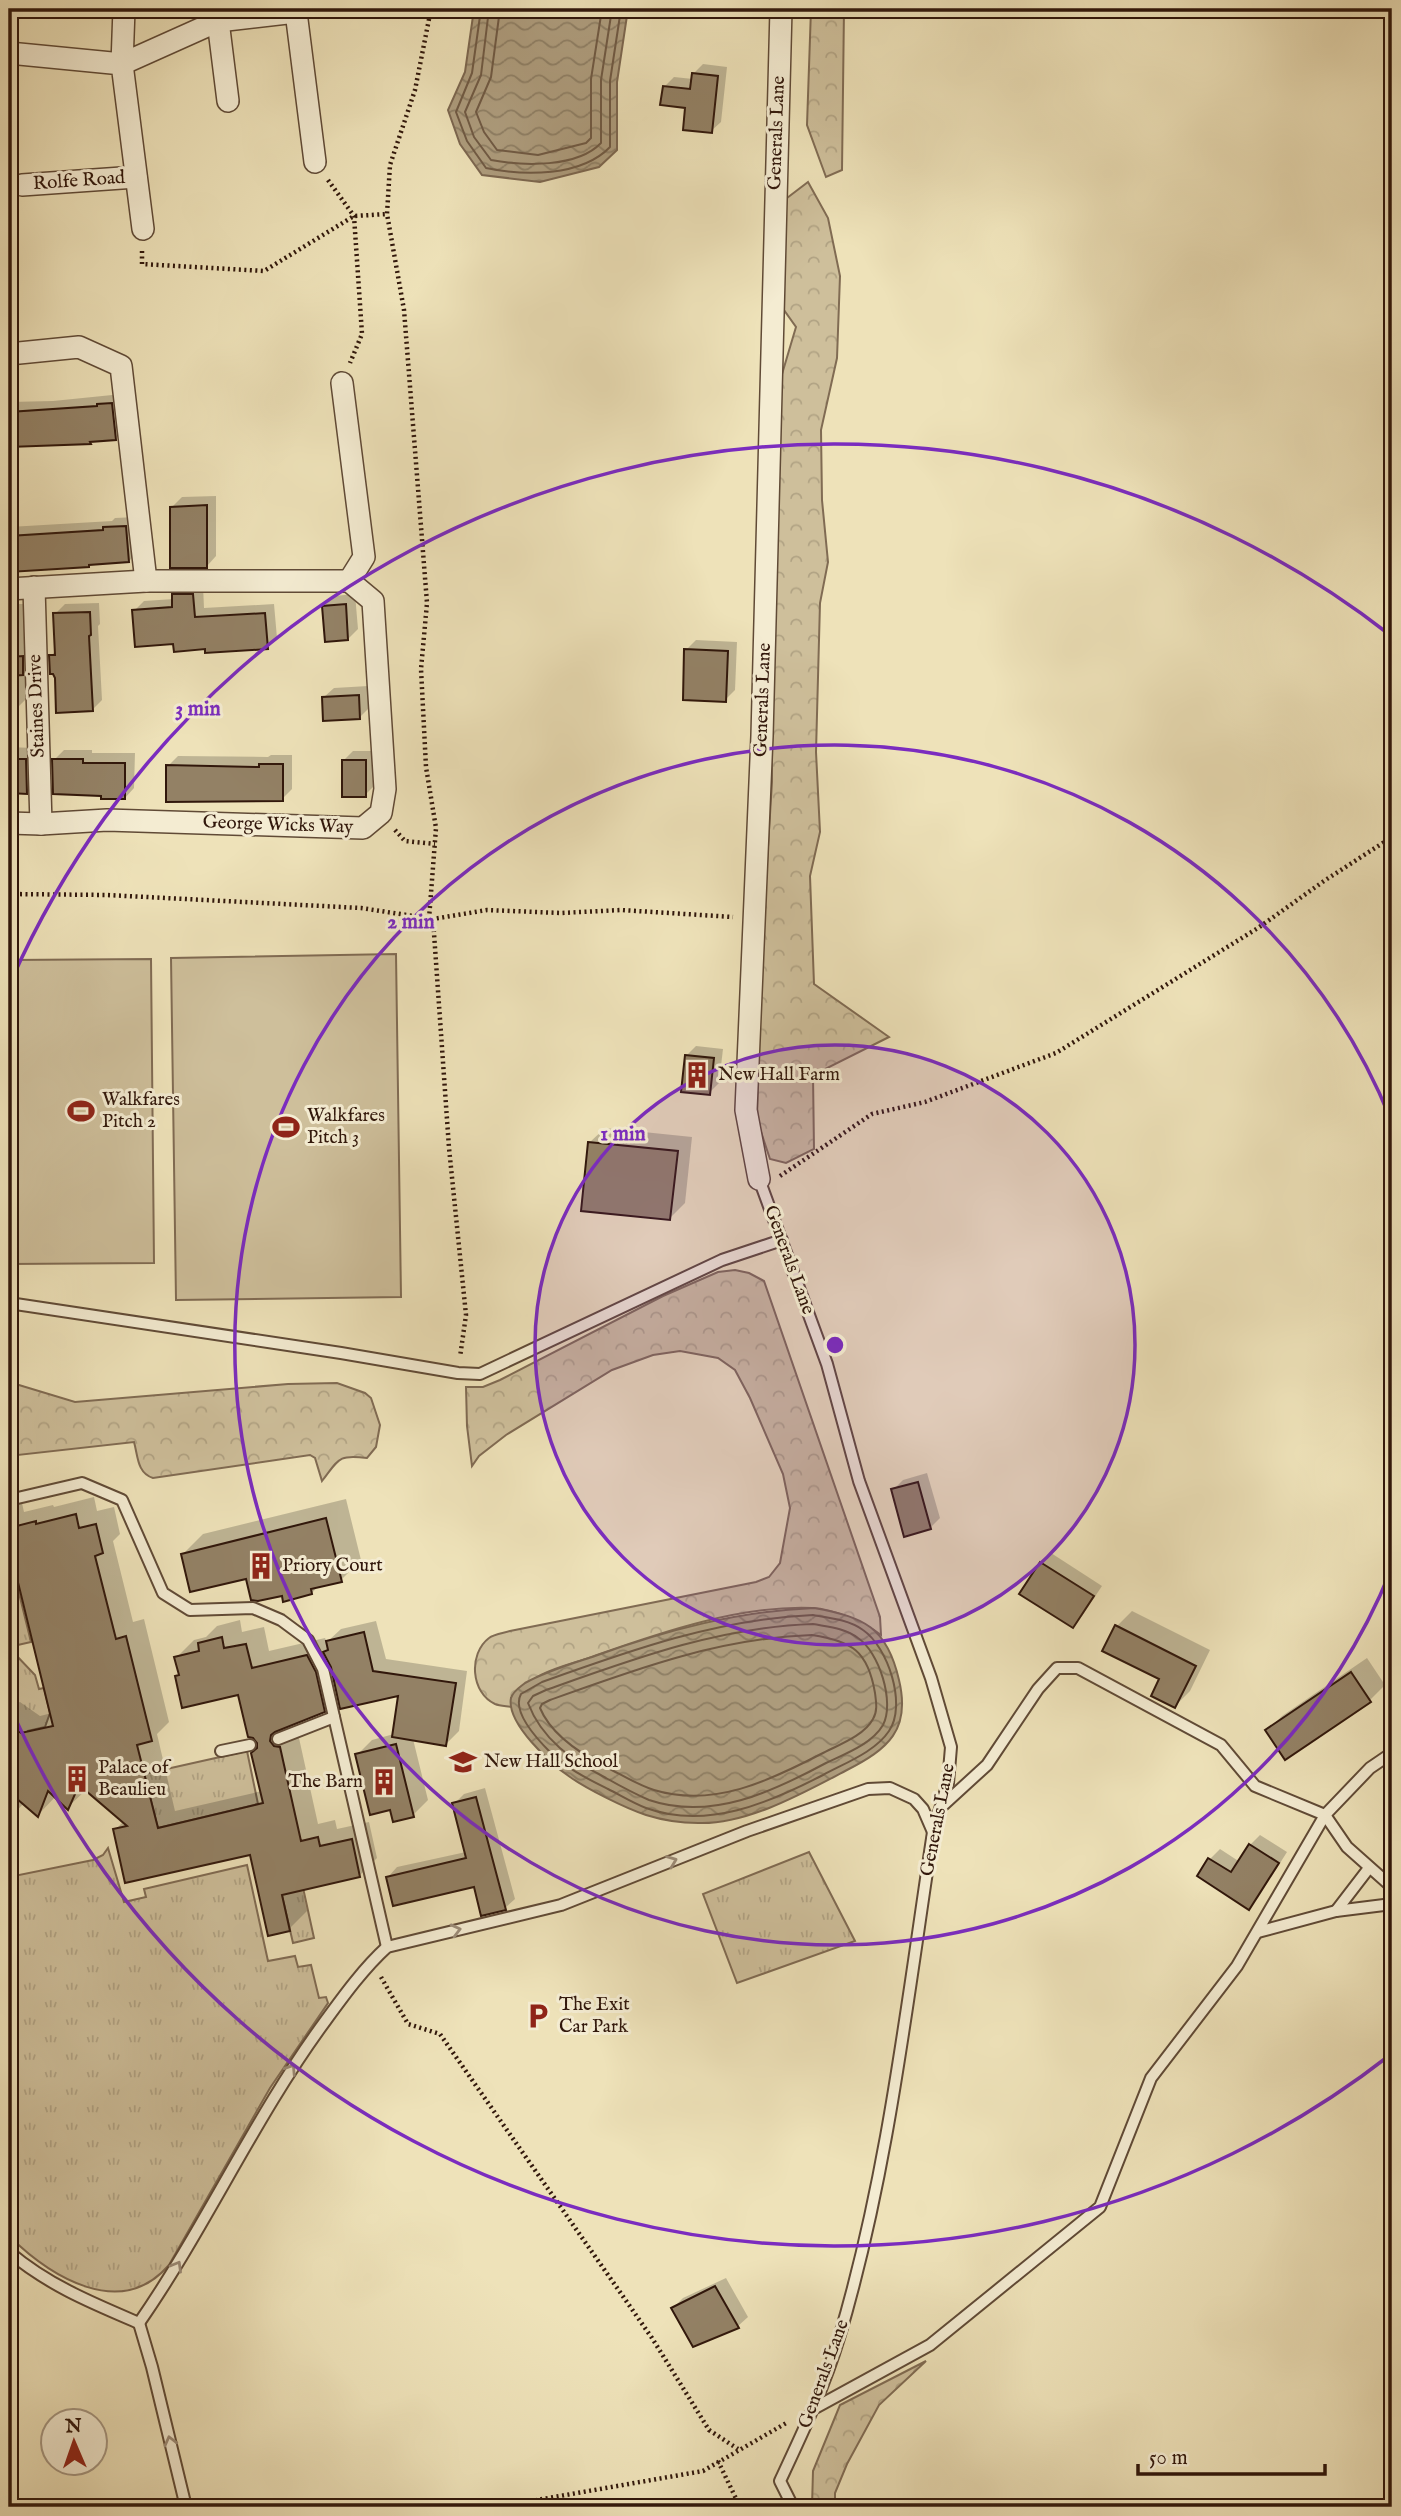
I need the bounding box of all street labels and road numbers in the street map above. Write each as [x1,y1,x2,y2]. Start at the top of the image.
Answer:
street label: Generals Lane [763,75,791,191]
street label: Rolfe Road [32,166,127,196]
street label: Generals Lane [749,642,777,758]
street label: Staines Drive [23,654,51,758]
street label: George Wicks Way [202,810,354,840]
street label: Generals Lane [758,1202,820,1318]
street label: Generals Lane [915,1761,961,1878]
street label: Generals Lane [793,2316,855,2432]

